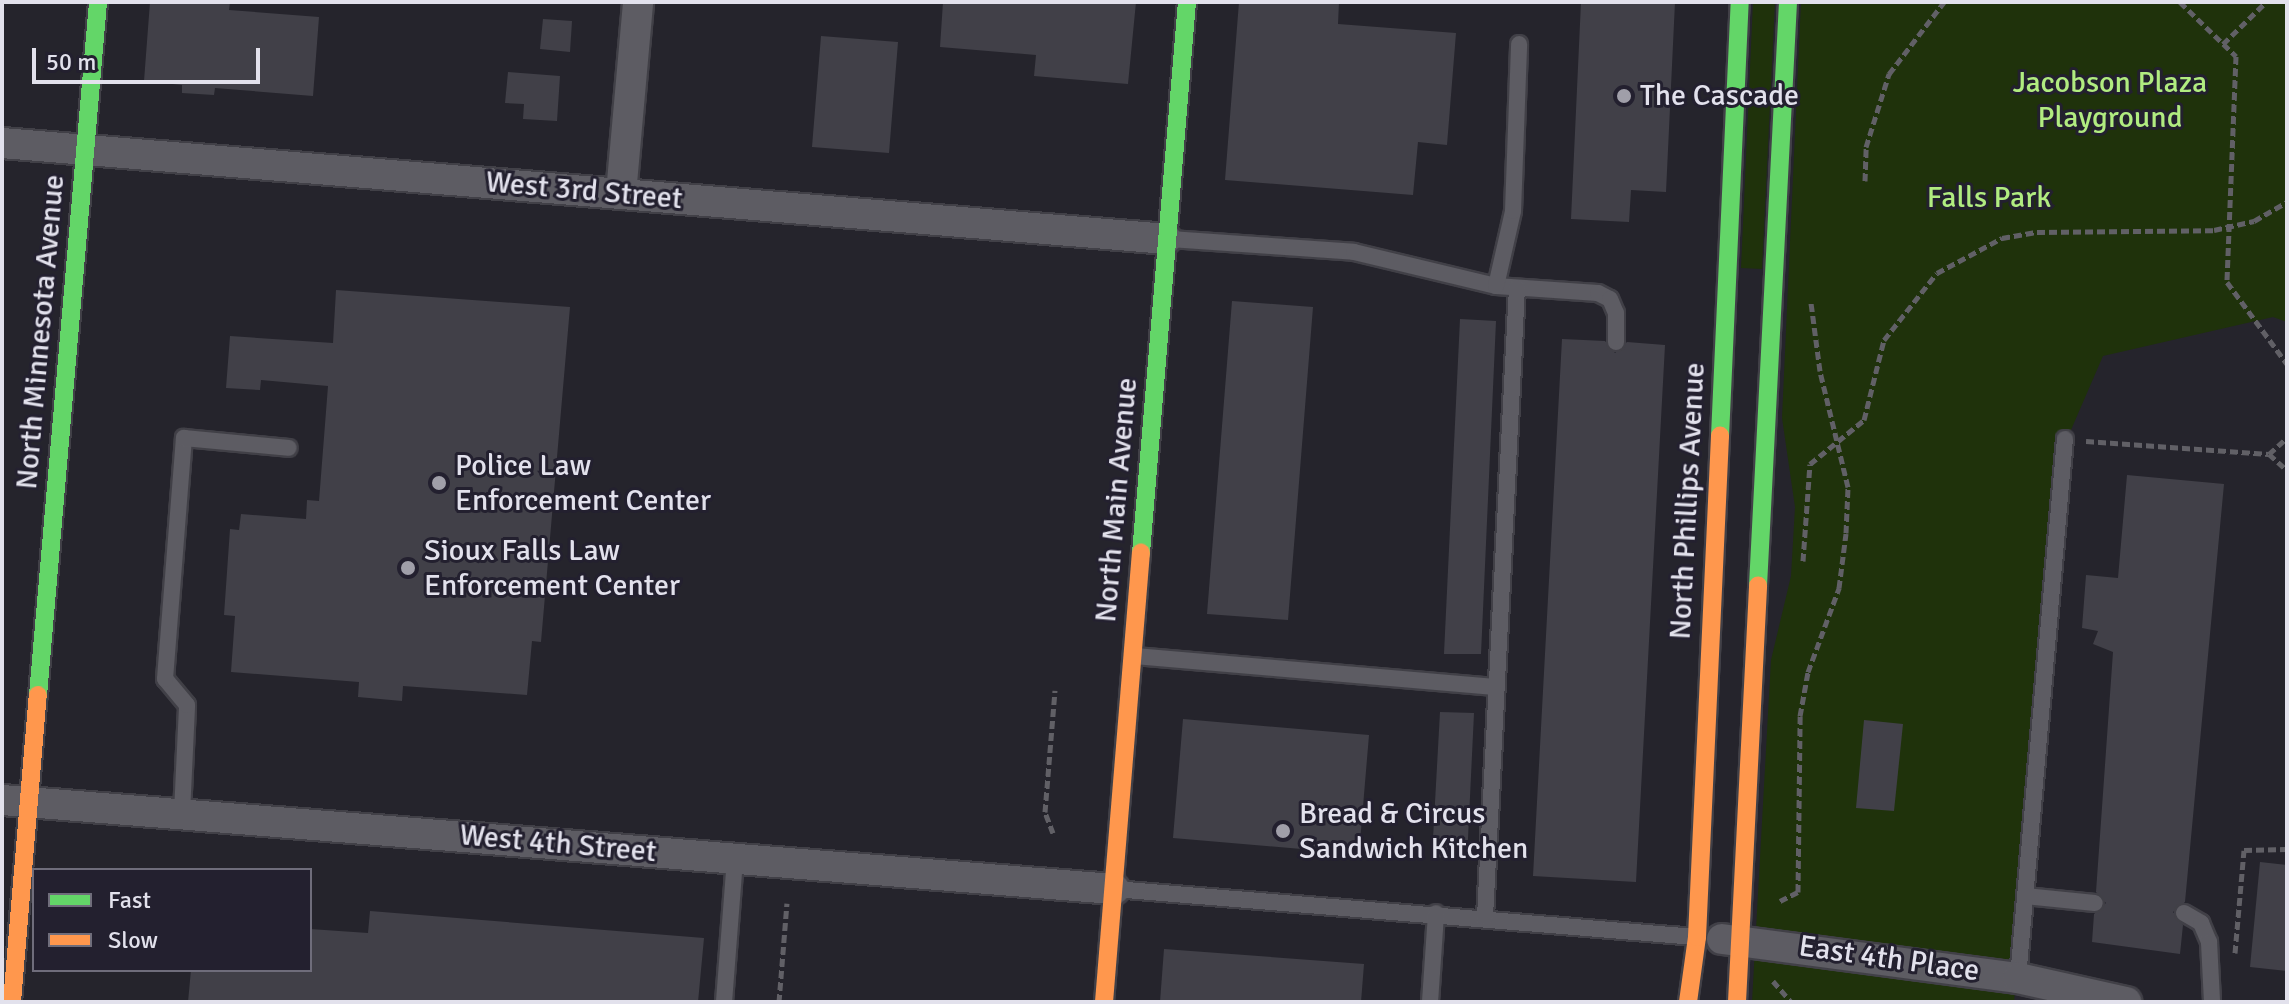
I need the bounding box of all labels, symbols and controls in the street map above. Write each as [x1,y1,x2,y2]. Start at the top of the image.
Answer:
scale bar [36,32,264,82]
text: 50 m [46,47,96,77]
park label: Jacobson Plaza Playground [2013,65,2207,136]
place label: The Cascade [1640,78,1799,114]
marker: The Cascade [1615,87,1633,105]
street label: West 3rd Street [484,164,684,218]
street label: North Minnesota Avenue [9,173,73,491]
park label: Falls Park [1927,180,2051,216]
street label: North Phillips Avenue [1663,362,1713,640]
street label: North Main Avenue [1088,376,1146,624]
place label: Police Law Enforcement Center [455,448,711,518]
marker: Police Law Enforcement Center [430,474,448,492]
place label: Sioux Falls Law Enforcement Center [424,533,680,604]
marker: Sioux Falls Law Enforcement Center [399,559,417,577]
place label: Bread & Circus Sandwich Kitchen [1299,796,1528,866]
street label: West 4th Street [458,817,658,871]
marker: Bread & Circus Sandwich Kitchen [1274,822,1292,840]
legend [32,868,312,972]
text: Fast [108,885,151,915]
text: Slow [108,925,158,955]
street label: East 4th Place [1796,929,1982,989]

